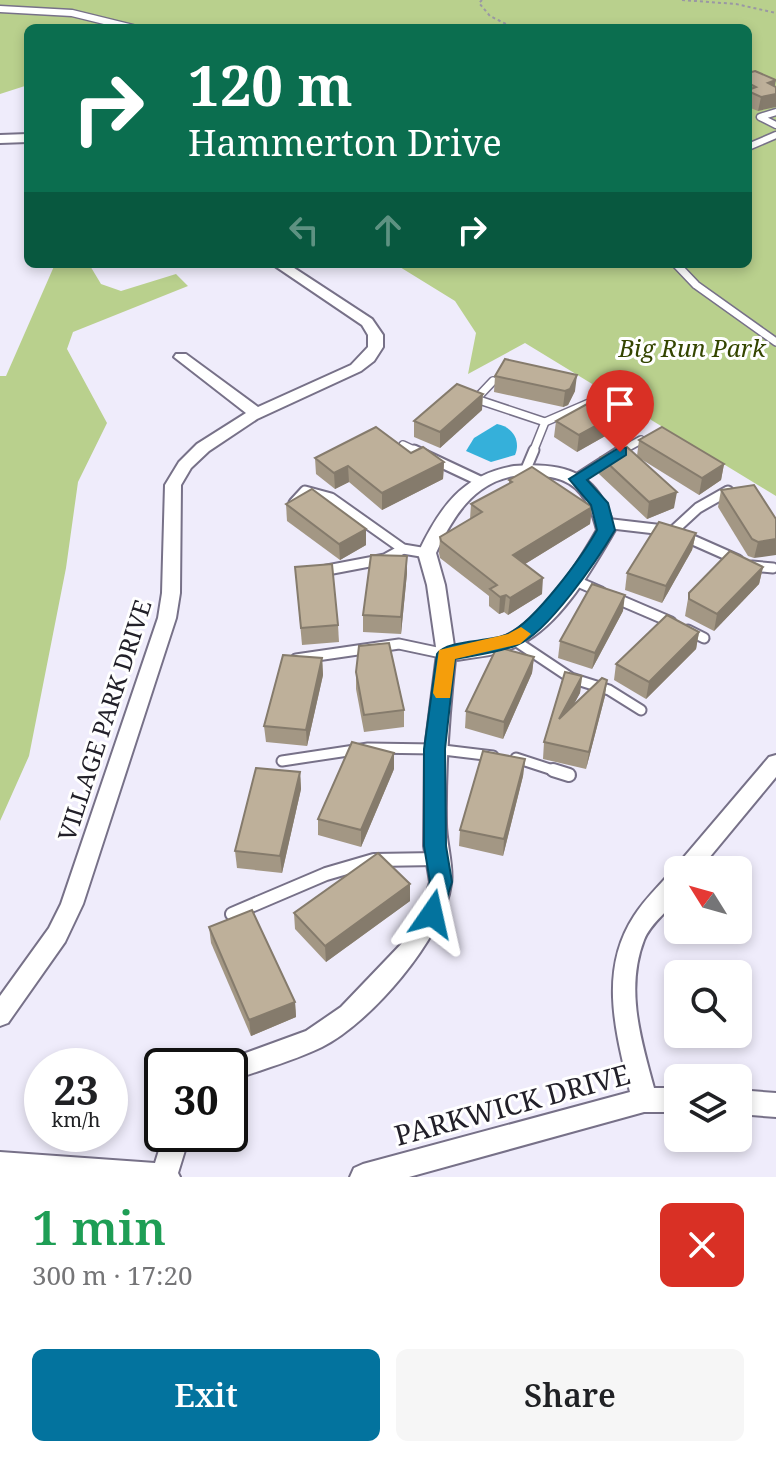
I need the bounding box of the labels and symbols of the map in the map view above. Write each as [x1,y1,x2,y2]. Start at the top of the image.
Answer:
park label: Big Run Park [617,331,767,364]
pin [586,370,654,452]
street label: VILLAGE PARK DRIVE [49,595,159,845]
north arrow [664,856,752,944]
position arrow [390,872,474,956]
speed limit sign: 30 [144,1048,248,1152]
street label: PARKWICK DRIVE [390,1054,634,1154]

